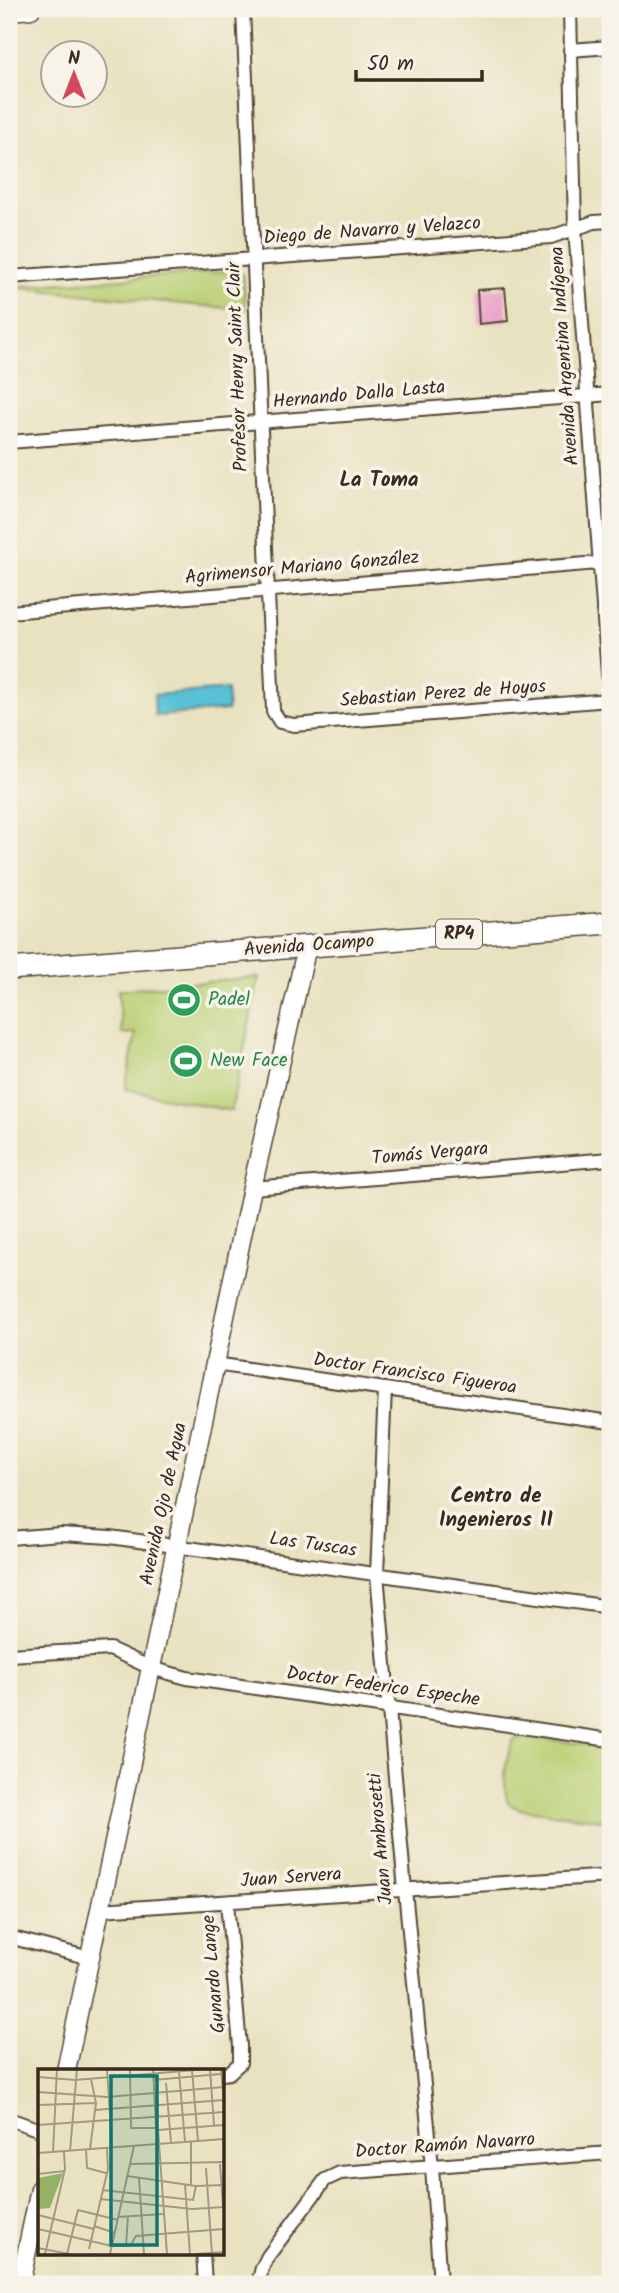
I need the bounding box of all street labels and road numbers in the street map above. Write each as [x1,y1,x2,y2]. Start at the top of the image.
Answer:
street label: Diego de Navarro y Velazco [262,208,482,254]
street label: Avenida Argentina Indígena [542,245,588,467]
street label: Profesor Henry Saint Clair [219,260,257,473]
street label: Hernando Dalla Lasta [271,373,447,417]
street label: Agrimensor Mariano González [184,543,420,593]
street label: Sebastian Perez de Hoyos [339,672,547,716]
road number: RP4 [436,919,482,948]
street label: Avenida Ocampo [243,926,375,966]
street label: Tomás Vergara [371,1134,489,1174]
street label: Doctor Francisco Figueroa [311,1345,519,1403]
street label: Avenida Ojo de Agua [132,1420,196,1588]
street label: Las Tuscas [267,1524,359,1566]
street label: Doctor Federico Espeche [284,1659,482,1716]
street label: Juan Ambrosetti [360,1770,402,1906]
street label: Juan Servera [239,1860,343,1896]
street label: Gunardo Lange [194,1913,234,2034]
street label: Doctor Ramón Navarro [354,2125,536,2167]

